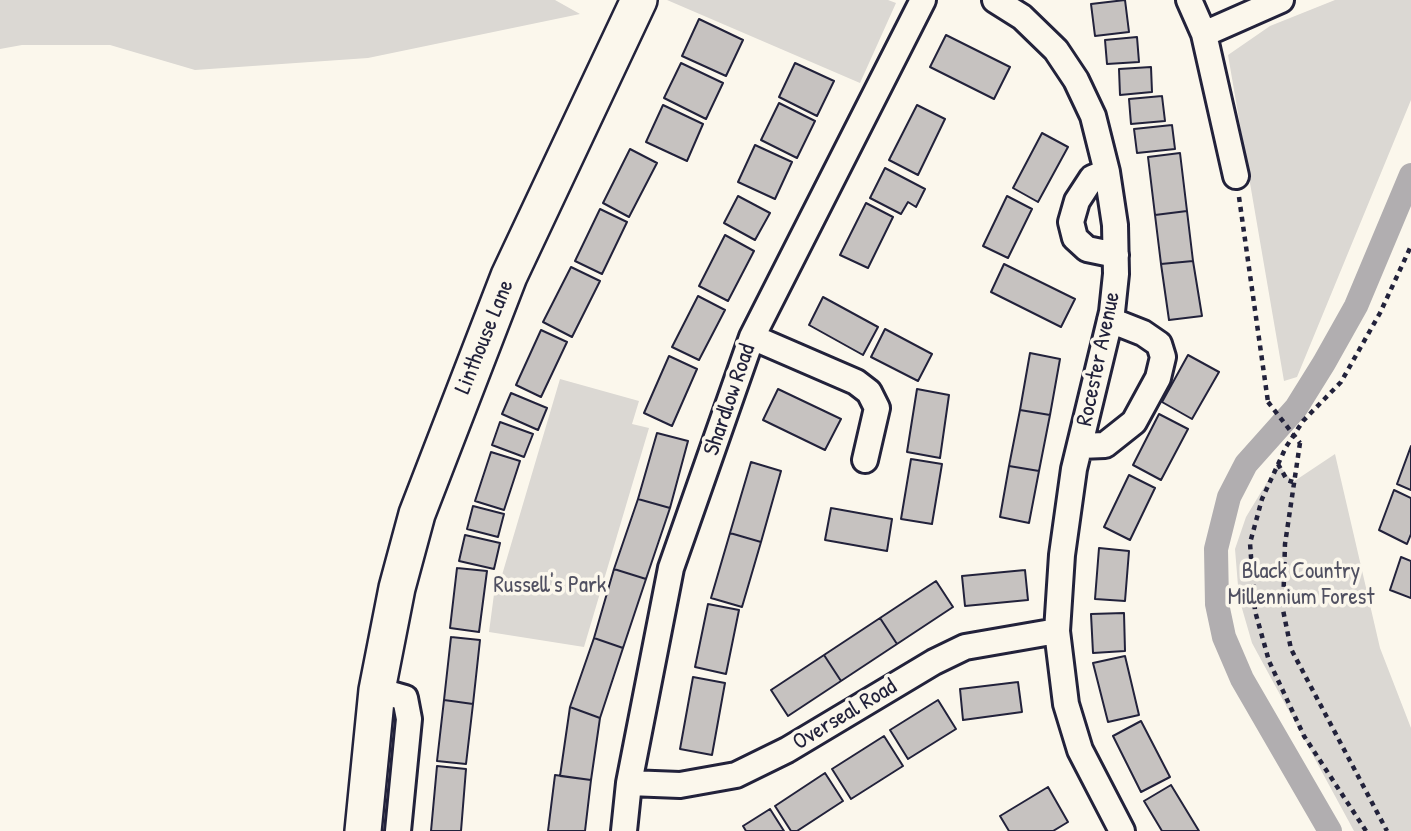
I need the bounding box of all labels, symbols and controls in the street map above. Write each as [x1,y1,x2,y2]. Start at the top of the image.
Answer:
street label: Linthouse Lane [450,276,520,398]
street label: Rocester Avenue [1071,290,1127,428]
street label: Shardlow Road [698,341,762,459]
park label: Black Country Millennium Forest [1228,558,1374,612]
park label: Russell's Park [494,572,606,600]
street label: Overseal Road [788,673,902,757]

